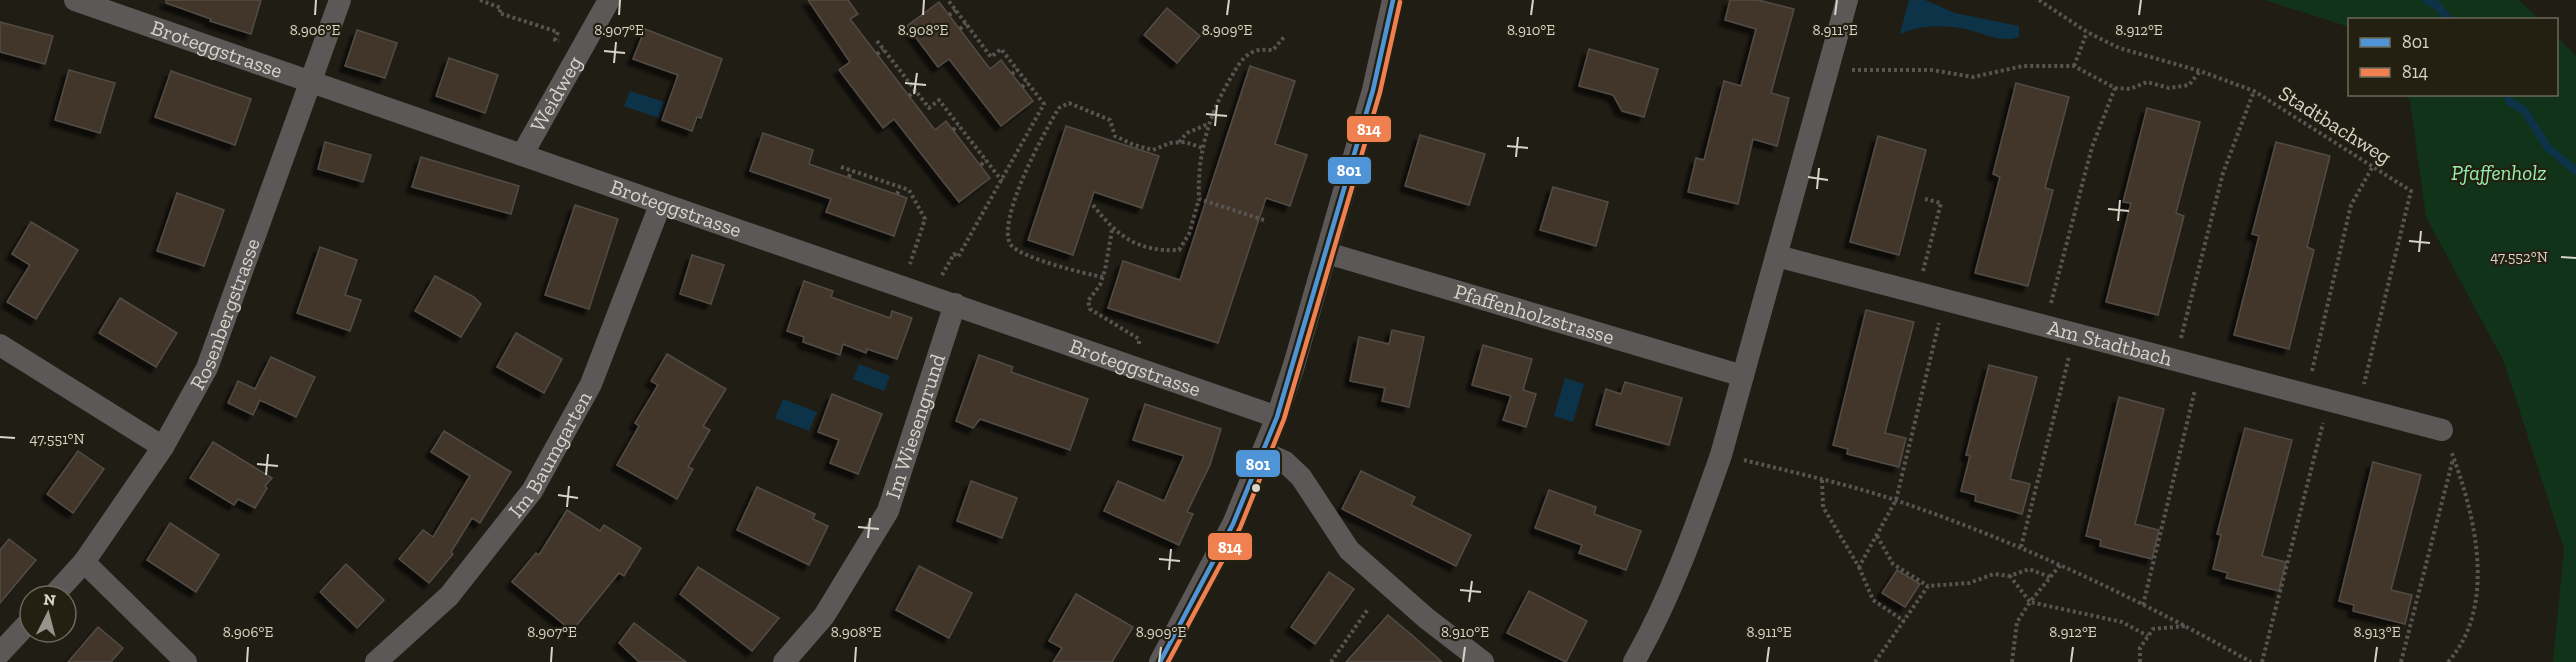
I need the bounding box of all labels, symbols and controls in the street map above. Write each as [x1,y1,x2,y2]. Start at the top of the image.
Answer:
street label: Broteggstrasse [148,14,286,83]
legend [2348,18,2558,96]
text: 8.906°E [290,21,340,39]
text: 8.907°E [594,21,644,39]
text: 8.908°E [898,21,948,39]
text: 8.909°E [1202,21,1252,39]
text: 8.910°E [1507,21,1555,39]
text: 8.911°E [1812,21,1858,39]
text: 8.912°E [2115,21,2163,39]
text: 801 [2402,31,2429,53]
street label: Weidweg [525,51,587,136]
text: 814 [2402,61,2429,83]
street label: Stadtbachweg [2274,80,2397,169]
line badge: 814 [1346,115,1392,143]
text: 814 [1357,120,1381,139]
line badge: 801 [1327,156,1372,185]
park label: Pfaffenholz [2451,160,2547,185]
text: 801 [1337,161,1362,180]
street label: Broteggstrasse [607,174,745,242]
street label: Rosenbergstrasse [184,234,265,394]
text: 47.552°N [2490,248,2548,266]
street label: Pfaffenholzstrasse [1451,278,1617,349]
street label: Am Stadtbach [2045,314,2175,371]
street label: Broteggstrasse [1066,333,1204,402]
street label: Im Wiesengrund [880,350,950,502]
street label: Im Baumgarten [503,387,597,522]
text: 47.551°N [29,430,85,448]
line badge: 801 [1235,449,1281,478]
text: 801 [1246,455,1271,474]
unlabelled marker [1250,482,1262,494]
line badge: 814 [1207,532,1253,561]
text: 814 [1218,538,1242,557]
north arrow [18,584,78,644]
text: N [42,589,57,610]
text: 8.906°E [223,623,273,641]
text: 8.907°E [527,623,577,641]
text: 8.908°E [831,623,881,641]
text: 8.909°E [1136,623,1186,641]
text: 8.910°E [1441,623,1489,641]
text: 8.911°E [1746,623,1792,641]
text: 8.912°E [2049,623,2097,641]
text: 8.913°E [2354,623,2401,641]

